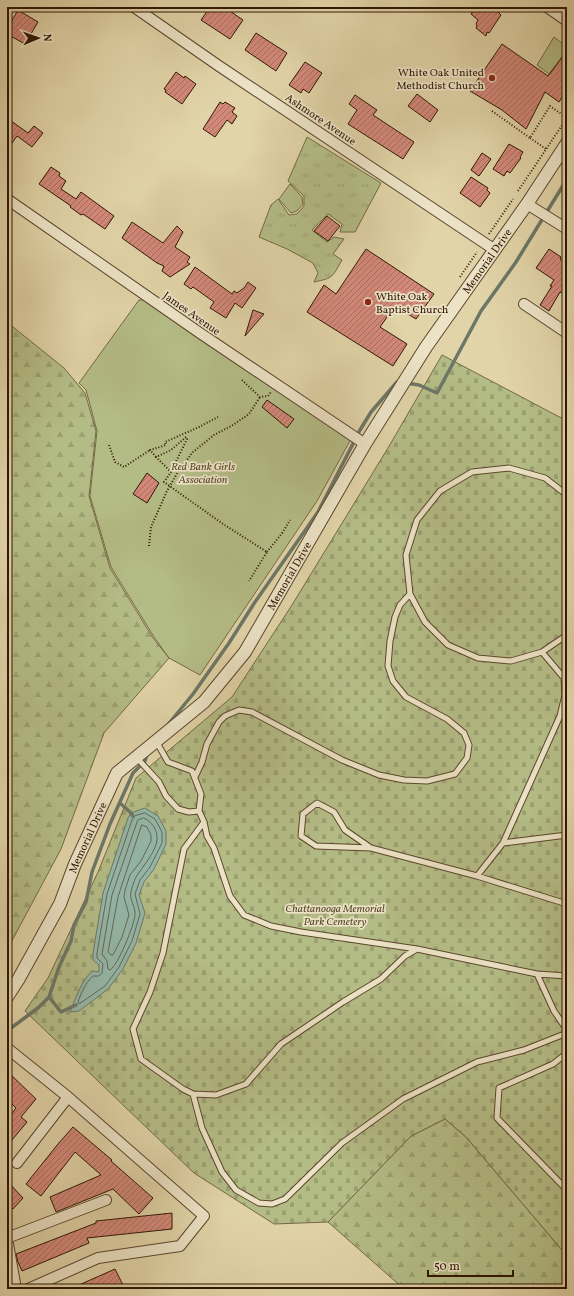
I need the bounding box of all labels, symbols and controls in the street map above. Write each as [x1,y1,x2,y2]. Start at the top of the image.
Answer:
north arrow [18,18,58,58]
text: N [39,33,54,42]
place label: White Oak United Methodist Church [396,66,484,94]
marker: White Oak United Methodist Church [487,73,497,83]
street label: Ashmore Avenue [282,91,359,150]
street label: Memorial Drive [460,226,516,297]
street label: James Avenue [159,289,223,340]
place label: White Oak Baptist Church [376,290,449,318]
marker: White Oak Baptist Church [363,297,373,307]
park label: Red Bank Girls Association [171,460,235,488]
street label: Memorial Drive [265,540,316,613]
street label: Memorial Drive [66,800,111,876]
park label: Chattanooga Memorial Park Cemetery [285,902,385,930]
scale bar [428,1252,513,1278]
text: 50 m [434,1259,460,1275]

